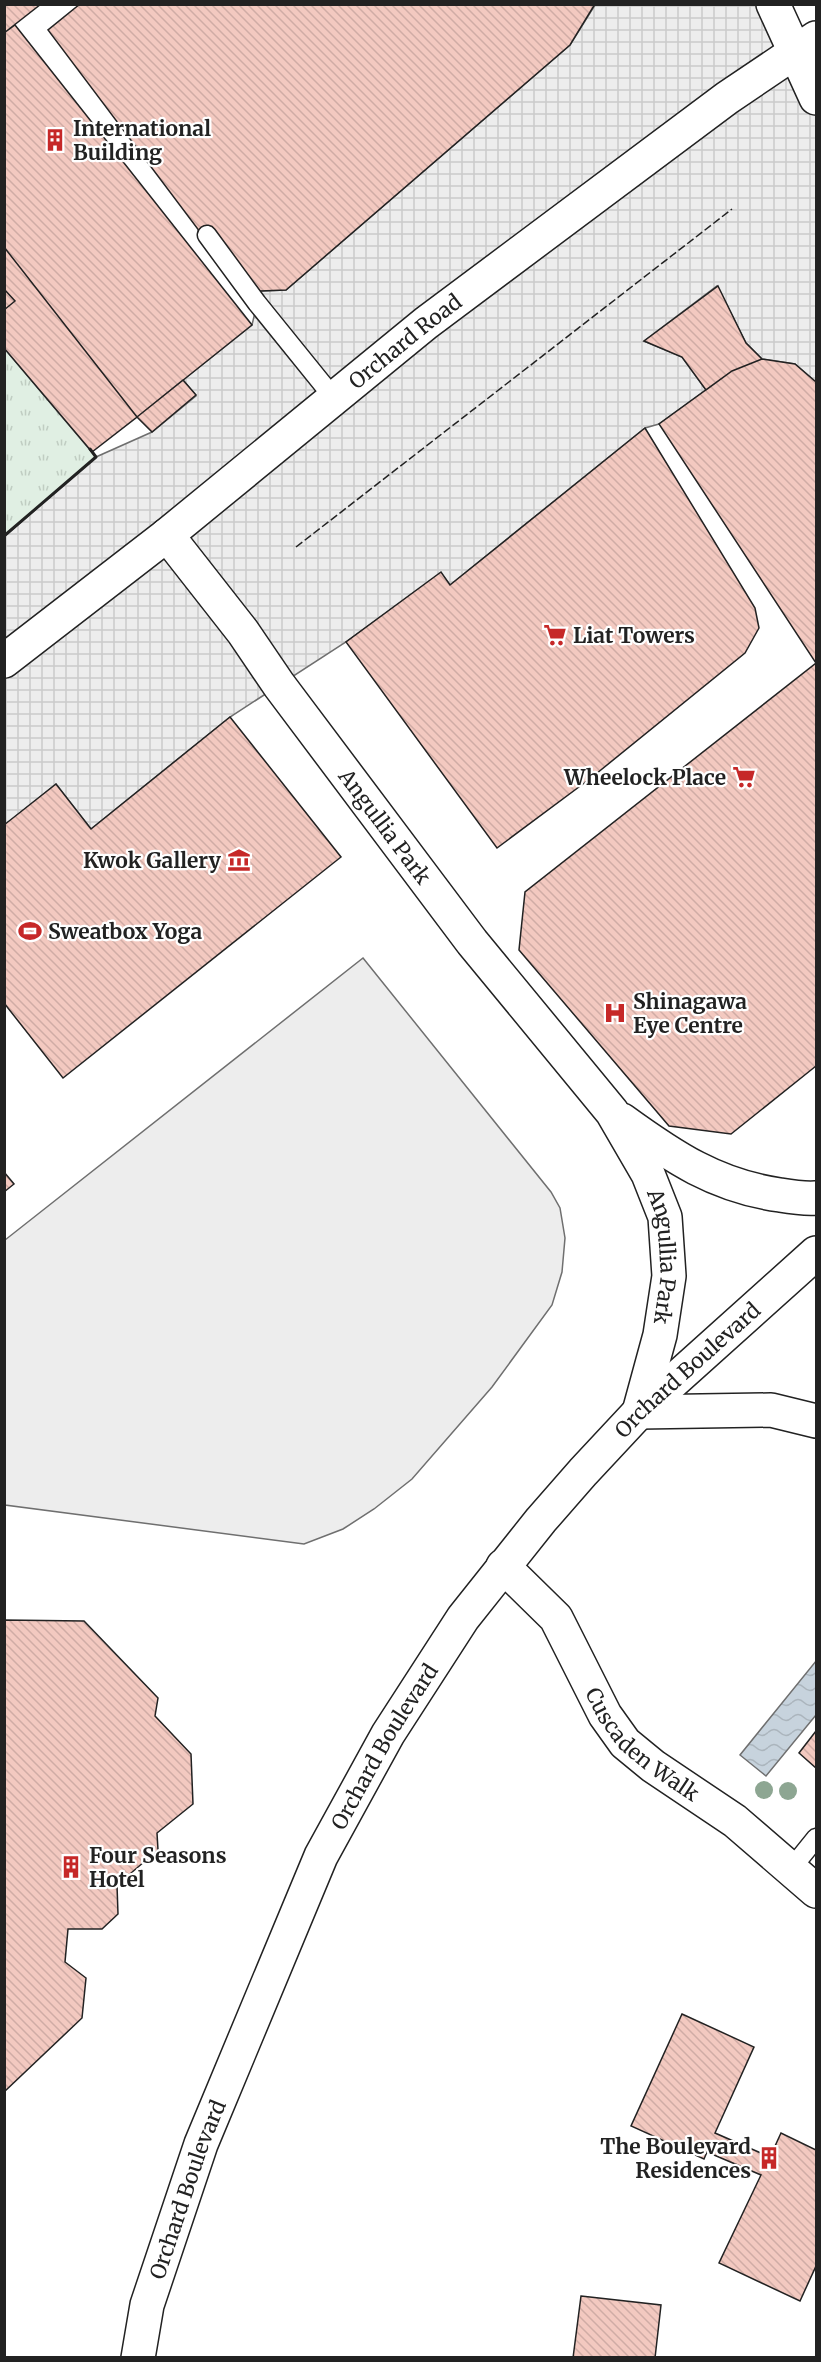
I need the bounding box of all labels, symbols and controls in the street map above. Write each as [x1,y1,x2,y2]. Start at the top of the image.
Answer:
place label: International Building [73,115,211,166]
building icon: International Building [42,127,68,153]
street label: Orchard Road [343,288,467,394]
supermarket icon: Liat Towers [542,622,568,648]
place label: Liat Towers [573,622,695,649]
street label: Angullia Park [332,763,438,890]
place label: Wheelock Place [563,764,726,791]
supermarket icon: Wheelock Place [731,764,757,790]
place label: Kwok Gallery [83,847,222,874]
museum icon: Kwok Gallery [226,847,252,873]
sports icon: Sweatbox Yoga [17,918,43,944]
place label: Sweatbox Yoga [48,918,202,945]
place label: Shinagawa Eye Centre [633,988,747,1039]
hospital icon: Shinagawa Eye Centre [602,1000,628,1026]
street label: Angullia Park [641,1184,683,1327]
street label: Orchard Boulevard [609,1296,766,1443]
street label: Orchard Boulevard [325,1658,444,1834]
street label: Cuscaden Walk [580,1683,705,1807]
place label: Four Seasons Hotel [89,1842,227,1893]
building icon: Four Seasons Hotel [58,1854,84,1880]
street label: Orchard Boulevard [143,2096,231,2283]
place label: The Boulevard Residences [600,2133,751,2184]
building icon: The Boulevard Residences [756,2145,782,2171]

